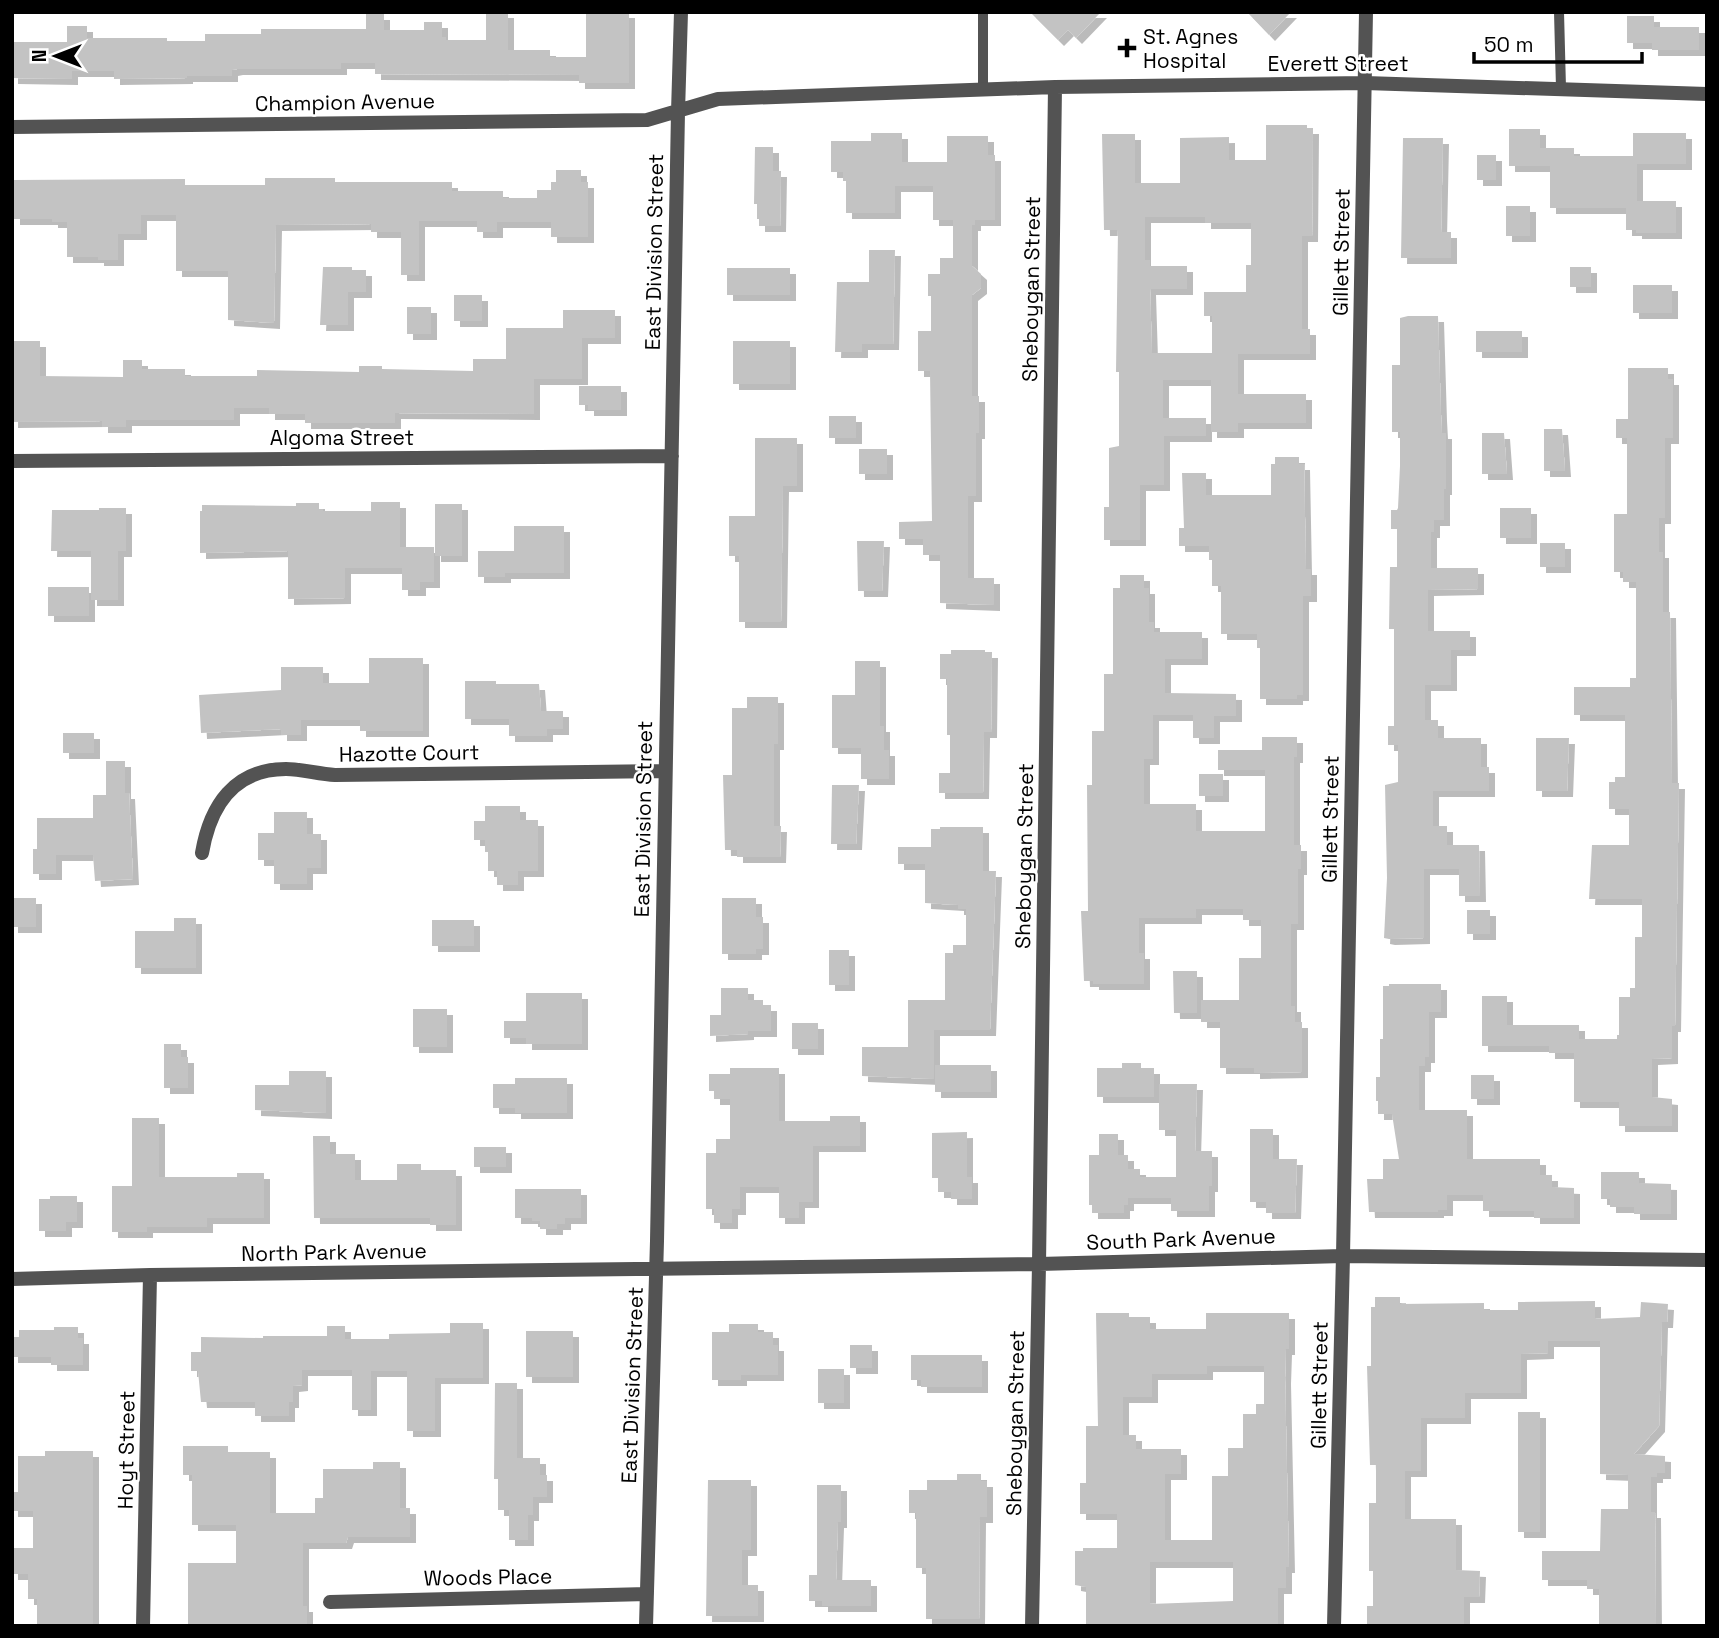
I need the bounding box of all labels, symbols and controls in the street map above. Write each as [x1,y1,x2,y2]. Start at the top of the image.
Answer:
north arrow [21,21,91,91]
scale bar [1474,21,1642,65]
place label: St. Agnes Hospital [1143,23,1238,74]
text: 50 m [1484,31,1534,58]
marker: St. Agnes Hospital [1117,38,1137,58]
text: N [27,50,52,62]
street label: Everett Street [1267,50,1409,77]
street label: Champion Avenue [255,87,435,117]
street label: East Division Street [639,153,669,351]
street label: Gillett Street [1326,188,1356,316]
street label: Sheboygan Street [1016,196,1046,382]
street label: Algoma Street [270,424,414,451]
street label: East Division Street [628,720,658,918]
street label: Hazotte Court [339,738,479,768]
street label: Gillett Street [1315,755,1345,883]
street label: Sheboygan Street [1009,763,1039,949]
street label: South Park Avenue [1086,1222,1276,1256]
street label: North Park Avenue [241,1237,427,1267]
street label: East Division Street [615,1286,649,1484]
street label: Gillett Street [1304,1321,1334,1449]
street label: Sheboygan Street [1000,1330,1030,1516]
street label: Hoyt Street [111,1390,141,1510]
street label: Woods Place [423,1562,553,1592]

